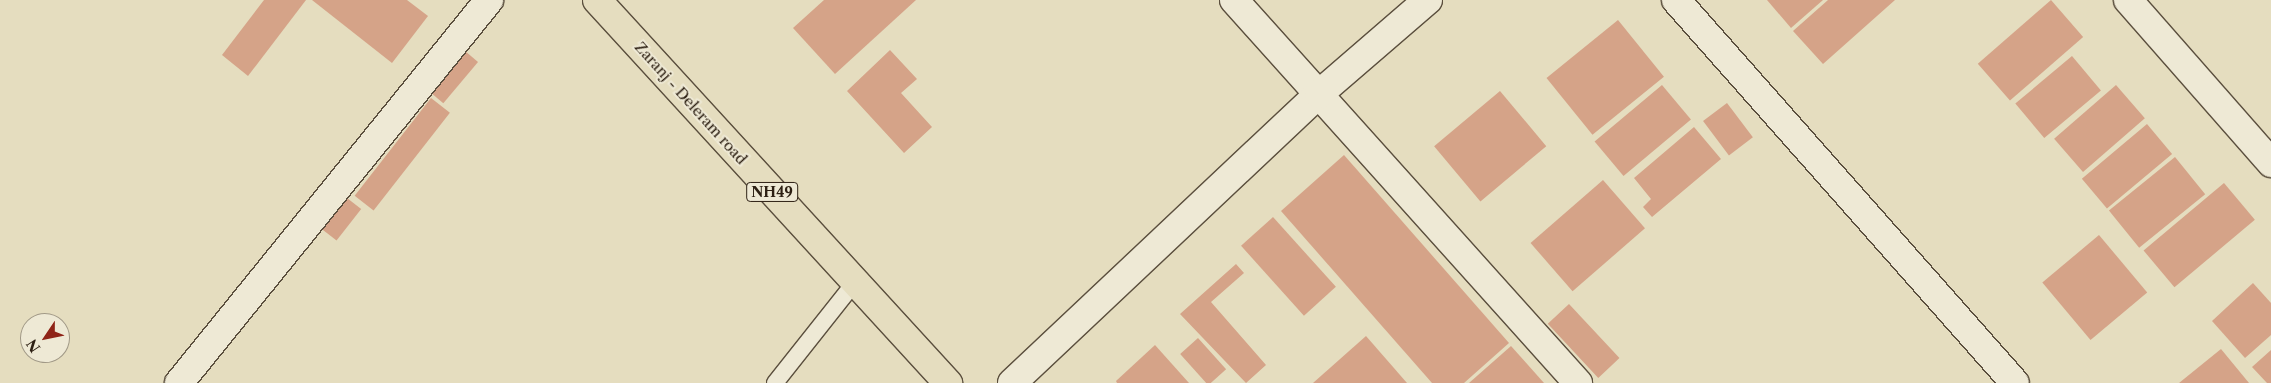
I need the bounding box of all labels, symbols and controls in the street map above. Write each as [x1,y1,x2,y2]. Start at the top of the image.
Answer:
street label: Zaranj - Deleram road [631,38,751,168]
road number: NH49 [746,180,798,203]
north arrow [20,313,70,363]
text: N [23,336,44,356]

